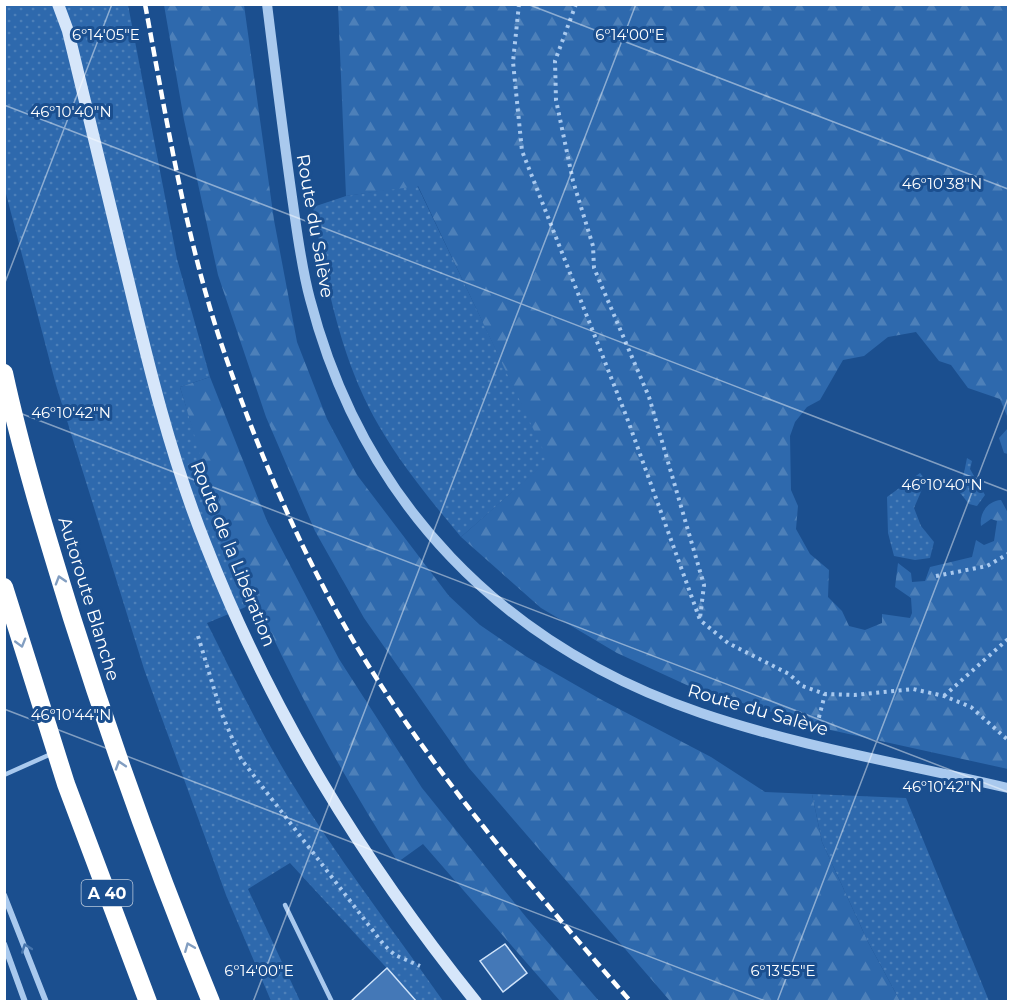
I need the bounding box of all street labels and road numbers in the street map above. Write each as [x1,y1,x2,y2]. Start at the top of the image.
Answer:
street label: Route du Salève [292,152,338,300]
street label: Route de la Libération [186,458,280,650]
street label: Autoroute Blanche [54,514,124,684]
street label: Route du Salève [685,679,831,741]
road number: A 40 [82,880,132,906]

